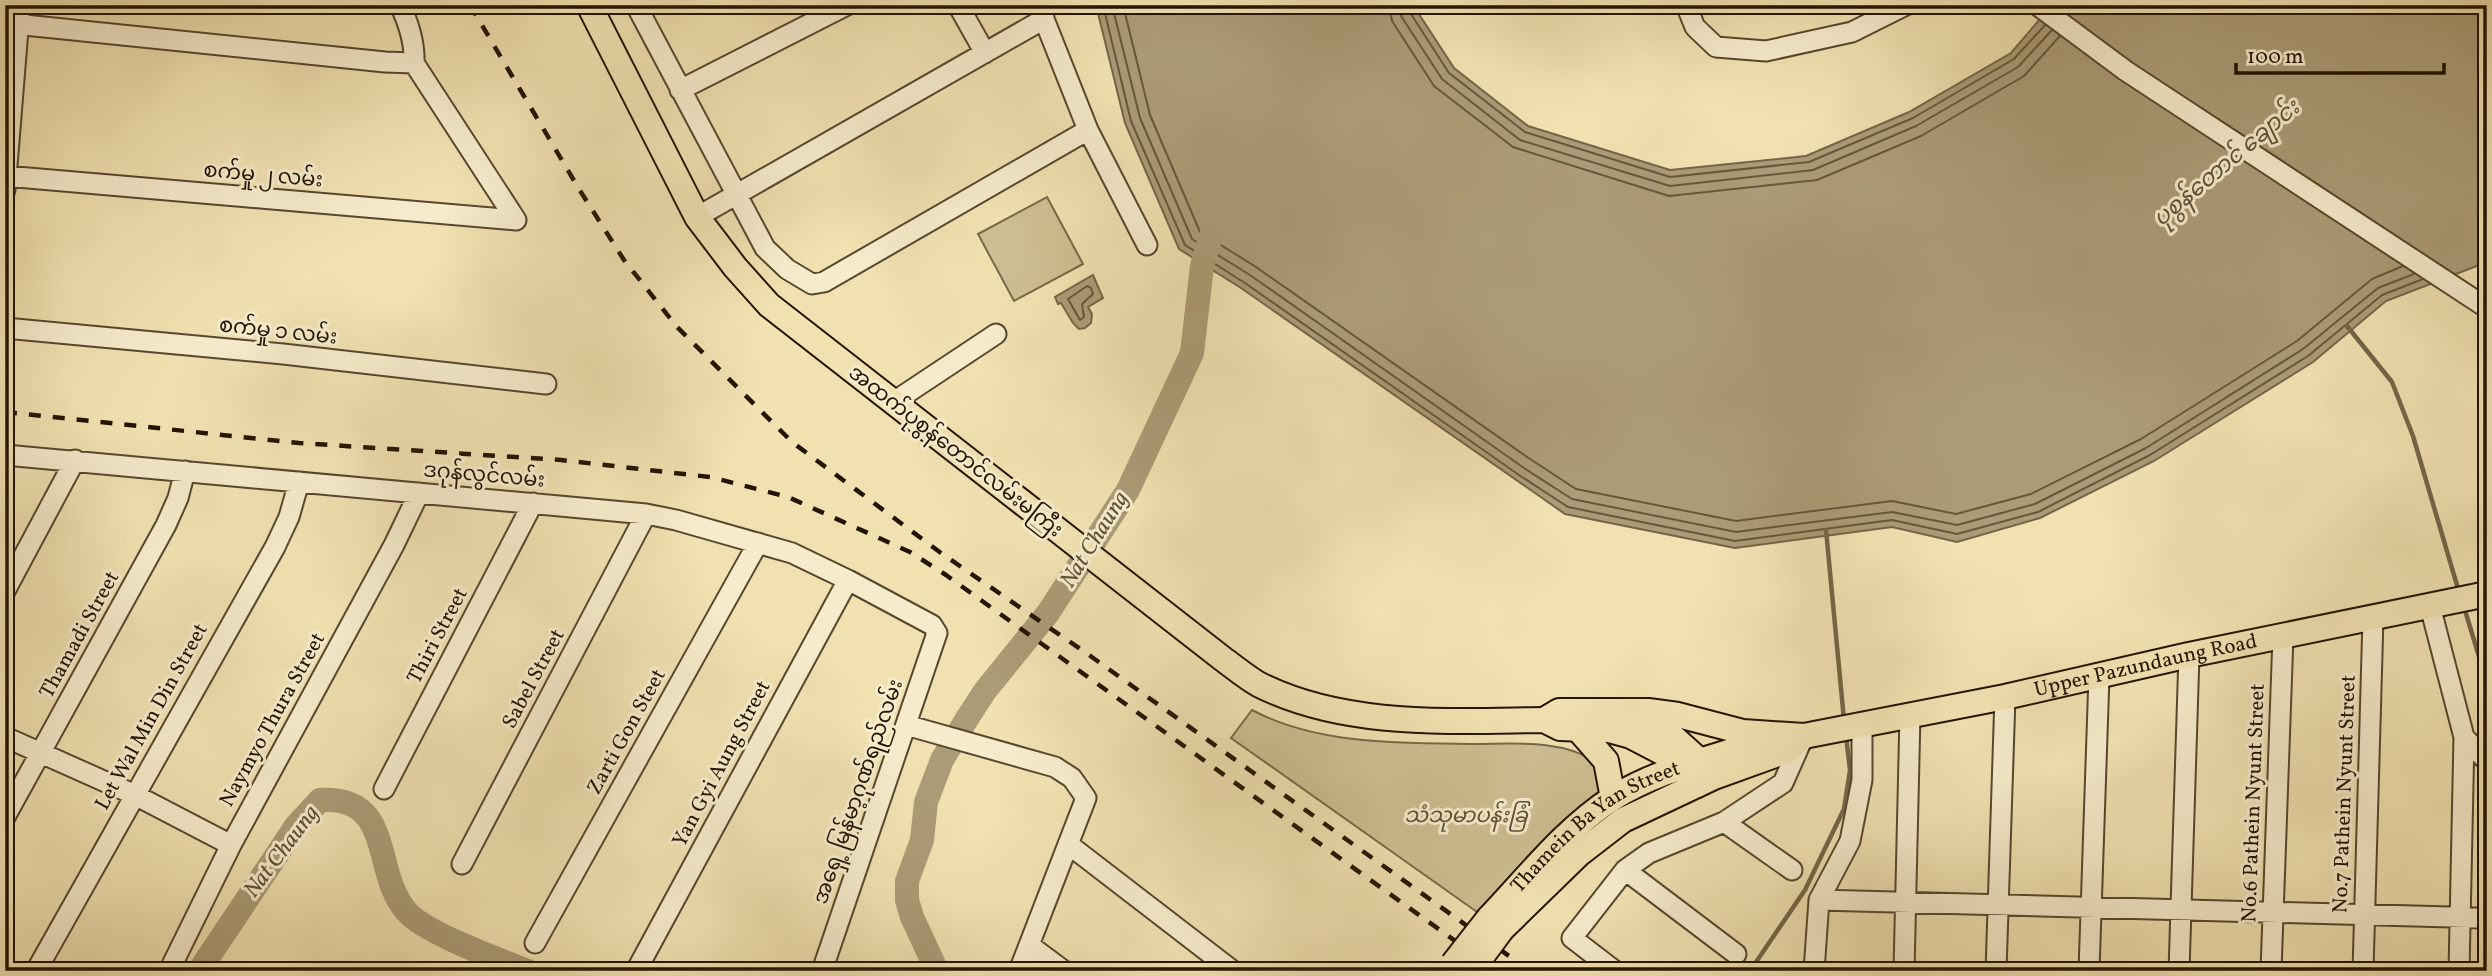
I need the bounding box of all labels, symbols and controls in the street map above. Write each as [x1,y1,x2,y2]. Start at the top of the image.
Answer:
scale bar [2236,32,2445,76]
text: 100 m [2247,43,2304,72]
water label: ပုစွန်တောင် ချောင်း [2145,90,2310,236]
street label: စက်မှု ၂ လမ်း [202,153,324,197]
street label: စက်မှု ၁ လမ်း [217,308,339,354]
street label: အထက်ပုစွန်တောင်လမ်းမကြီး [841,357,1070,546]
street label: ဒဂုန်လွင်လမ်း [422,453,546,497]
water label: Nat Chaung [1053,486,1137,594]
street label: Thamadi Street [33,566,127,704]
street label: Thiri Street [401,583,475,689]
street label: Let Wal Min Din Street [89,618,215,816]
street label: Sabel Street [496,624,572,734]
street label: Upper Pazundaung Road [2031,627,2260,704]
street label: Naymyo Thura Street [213,628,333,812]
street label: Zarti Gon Steet [580,664,674,800]
street label: No.7 Pathein Nyunt Street [2326,674,2364,914]
street label: အရှေ့ မြန်မာ့ဂုဏ်ရည်လမ်း [804,675,912,909]
street label: Yan Gyi Aung Street [666,676,778,852]
street label: No.6 Pathein Nyunt Street [2235,683,2273,923]
street label: Thamein Ba Yan Street [1504,754,1684,900]
water label: Nat Chaung [237,799,327,905]
park label: သံသုမာပန်းခြံ [1404,800,1531,832]

